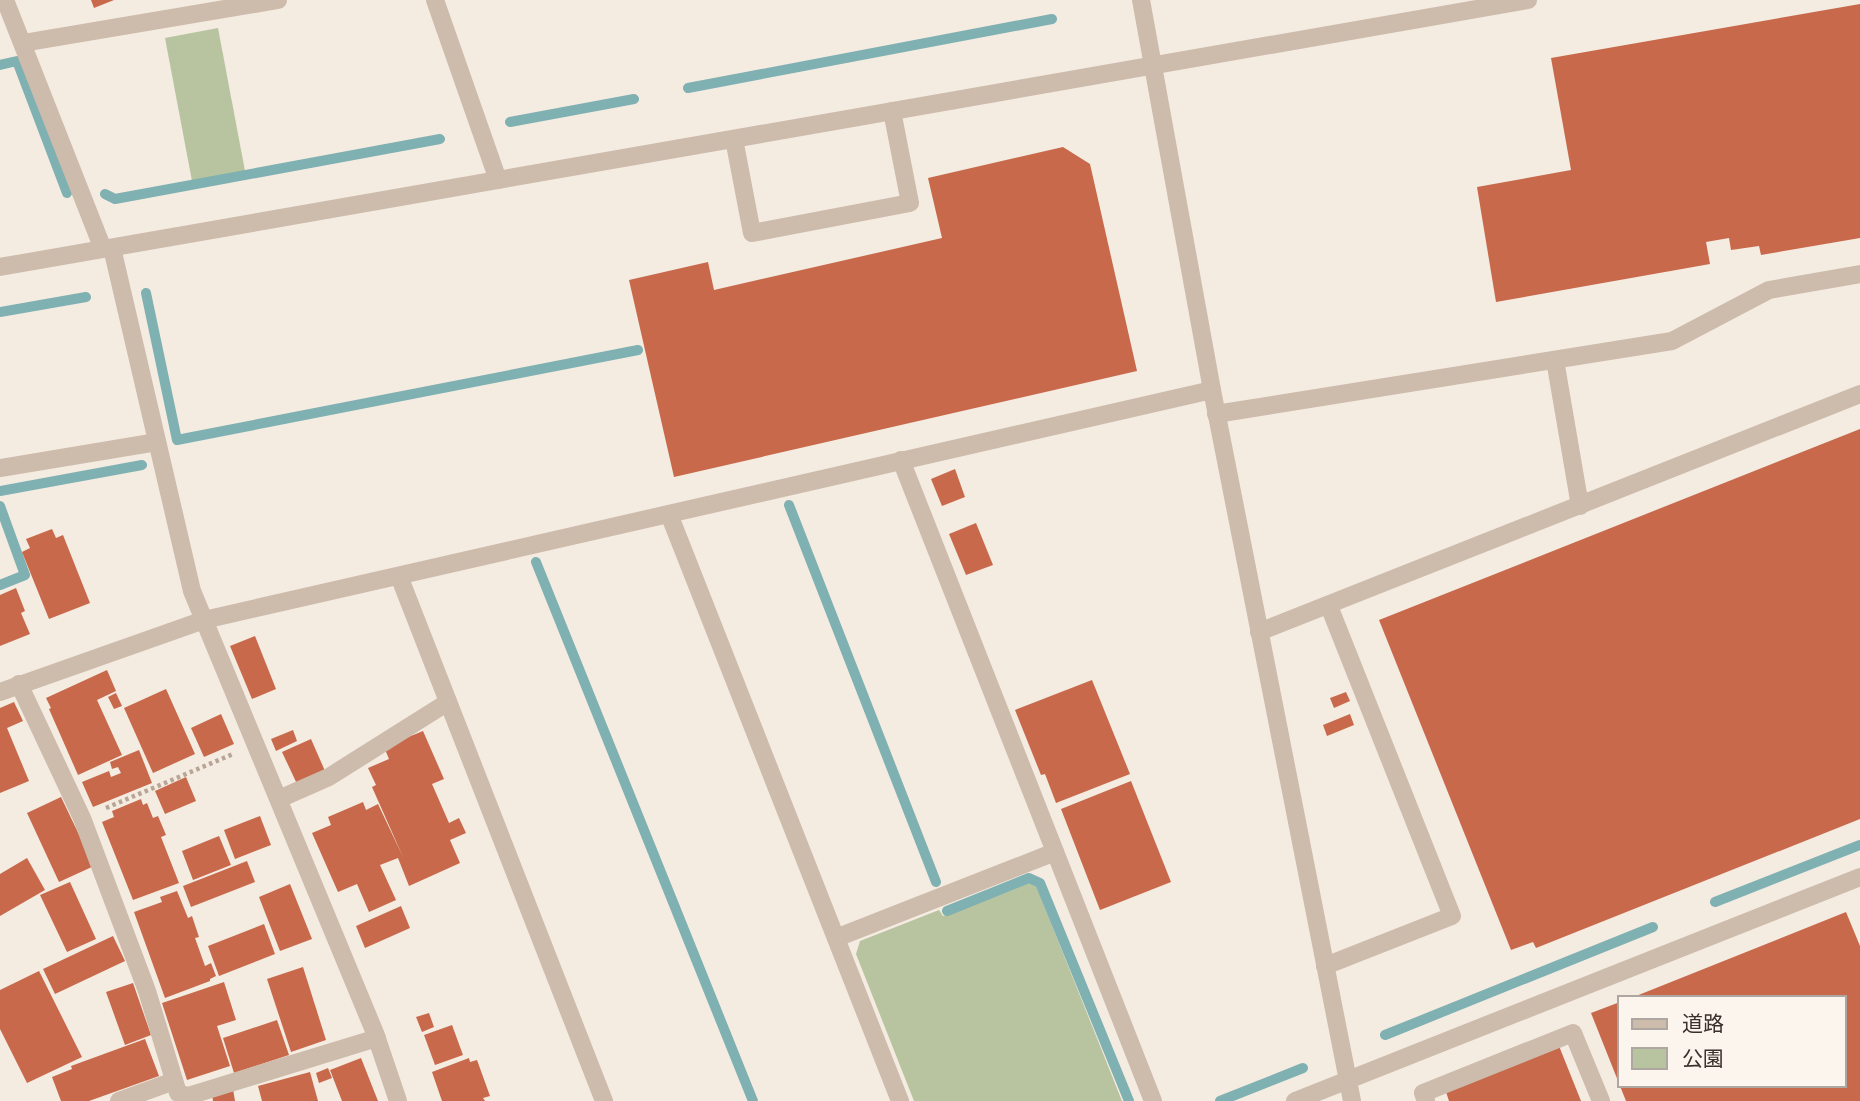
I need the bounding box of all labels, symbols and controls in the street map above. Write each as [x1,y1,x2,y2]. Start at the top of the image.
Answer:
legend [1618,996,1846,1087]
text: 道路 [1682,1012,1724,1036]
text: 公園 [1682,1047,1724,1071]

